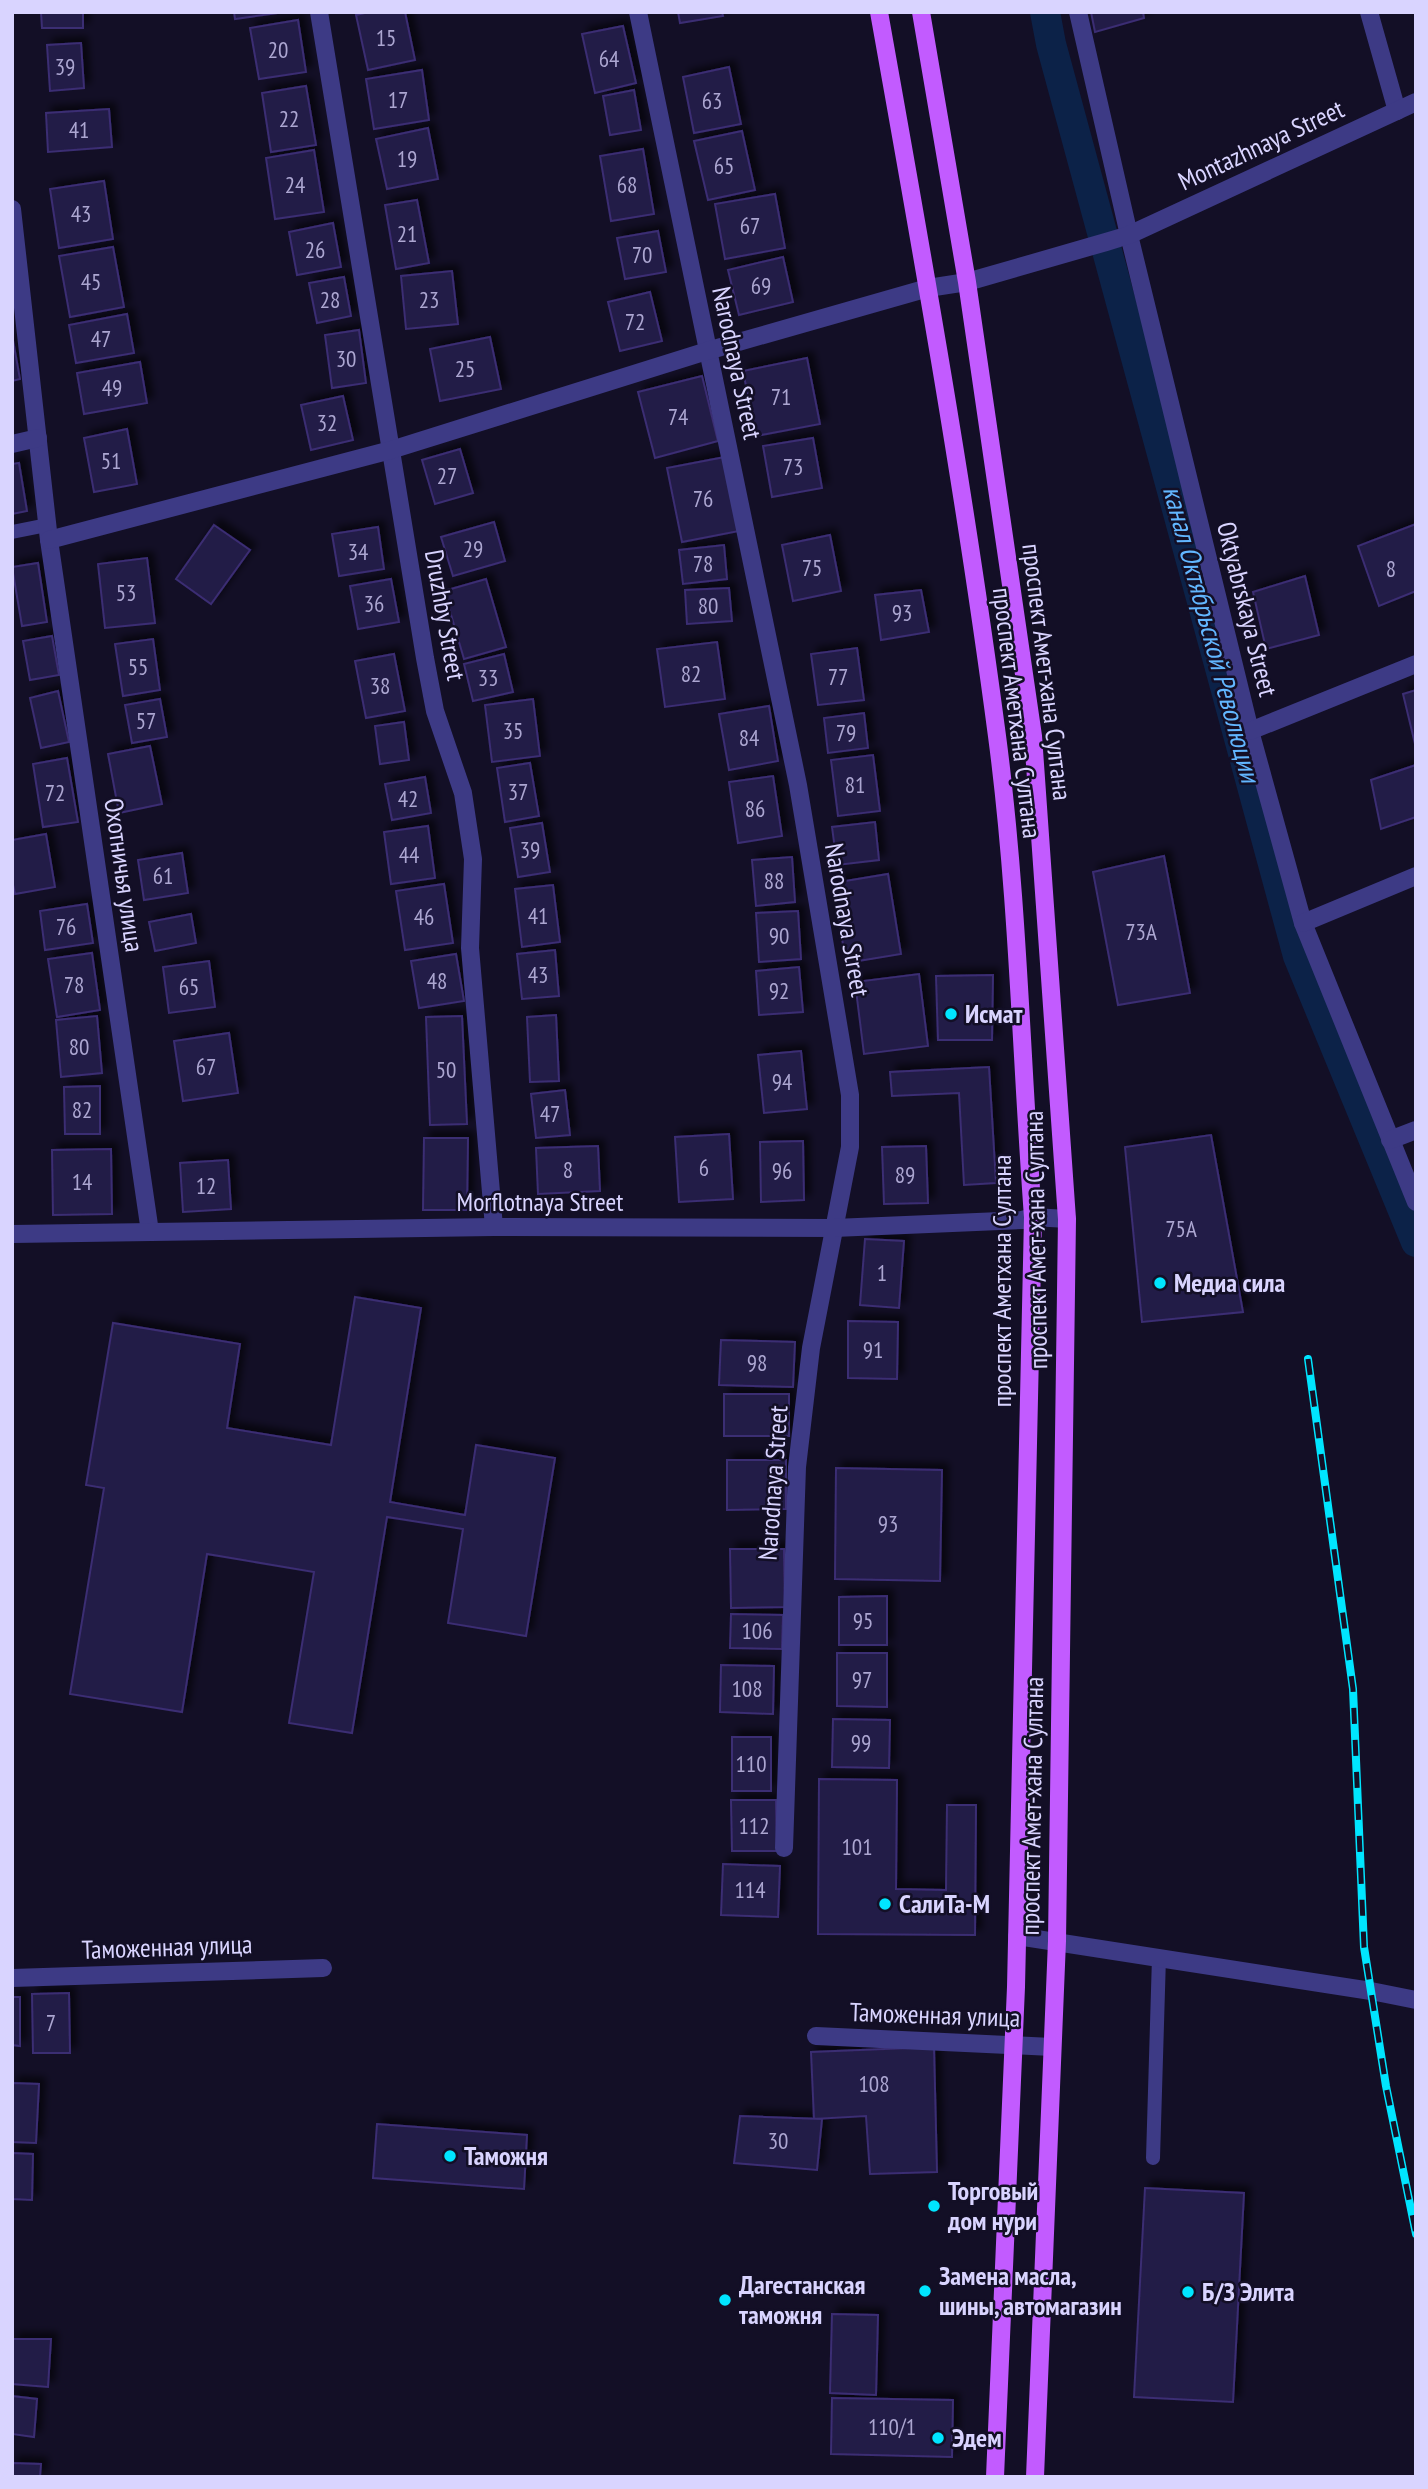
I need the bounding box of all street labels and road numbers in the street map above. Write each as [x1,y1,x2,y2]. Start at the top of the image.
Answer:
street label: Montazhnaya Street [1173,92,1349,197]
street label: Narodnaya Street [705,283,770,442]
street label: Oktyabrskaya Street [1210,518,1285,700]
street label: проспект Амет-хана Султана [1015,542,1080,802]
street label: Druzhby Street [418,547,473,683]
street label: проспект Аметхана Султана [986,586,1049,840]
street label: Охотничья улица [97,796,152,954]
street label: Narodnaya Street [818,841,877,999]
street label: проспект Амет-хана Султана [1017,1110,1054,1370]
street label: проспект Аметхана Султана [985,1155,1018,1407]
street label: Morflotnaya Street [457,1185,623,1218]
street label: Narodnaya Street [751,1404,794,1562]
street label: проспект Амет-хана Султана [1013,1676,1050,1936]
street label: Таможенная улица [81,1927,253,1966]
street label: Таможенная улица [849,1995,1021,2034]

